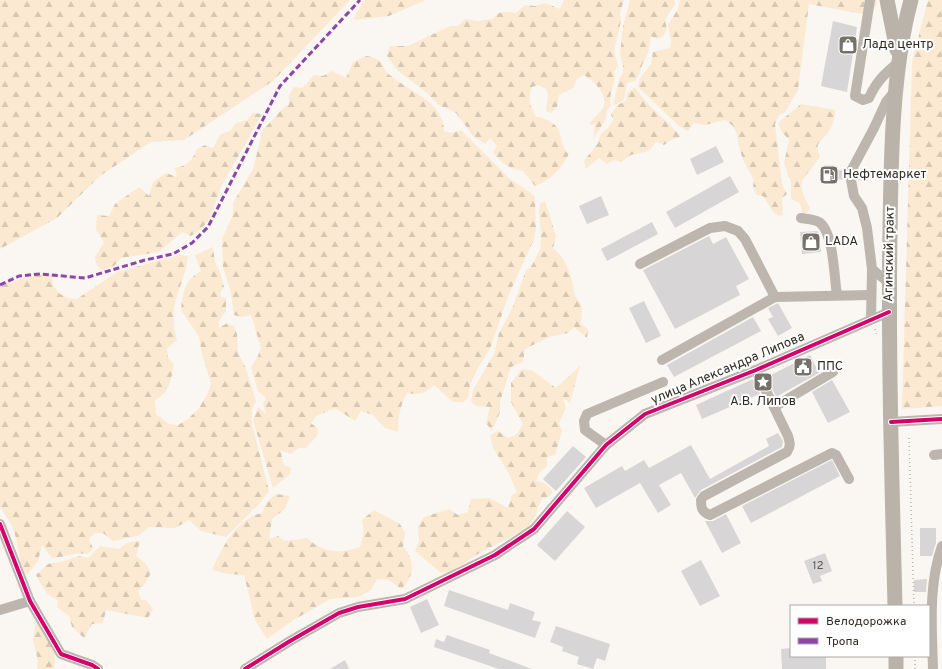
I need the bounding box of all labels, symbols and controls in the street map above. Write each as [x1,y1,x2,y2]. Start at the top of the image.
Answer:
shop icon: Лада центр [837,34,859,56]
place label: Лада центр [862,37,934,53]
fuel station icon: Нефтемаркет [818,164,840,186]
place label: Нефтемаркет [843,167,927,183]
street label: Агинский тракт [881,206,899,302]
shop icon: LADA [800,231,822,253]
place label: LADA [825,234,858,250]
street label: улица Александра Липова [649,329,807,409]
public building icon: ППС [792,356,814,378]
place label: ППС [817,359,843,375]
place icon: А.В. Липов [752,371,774,393]
place label: А.В. Липов [730,394,796,410]
house number: 12 [813,559,823,573]
legend [790,605,930,657]
text: Велодорожка [826,614,906,630]
text: Тропа [826,634,859,650]

